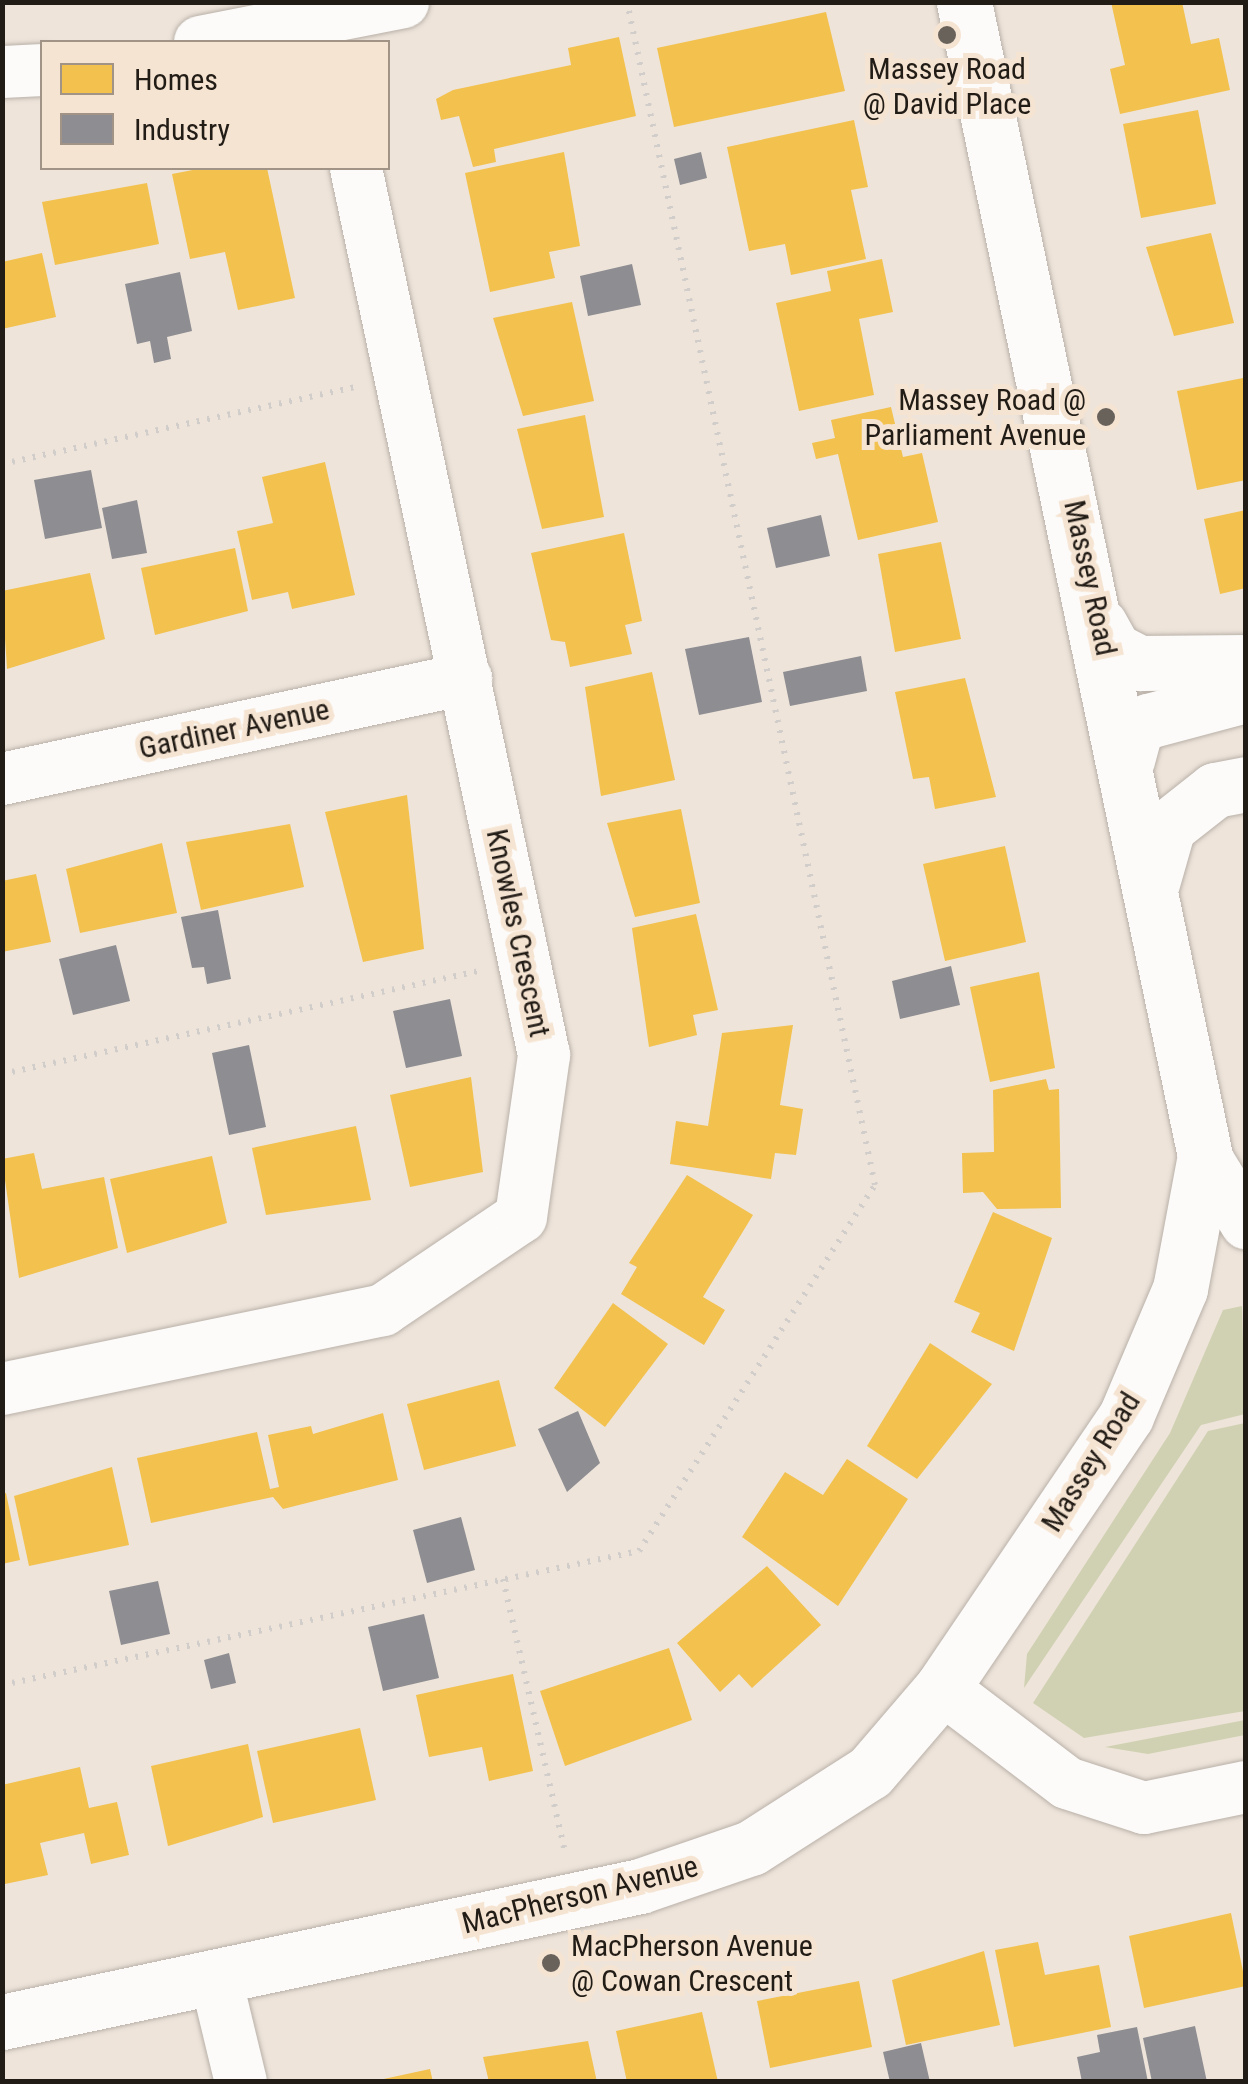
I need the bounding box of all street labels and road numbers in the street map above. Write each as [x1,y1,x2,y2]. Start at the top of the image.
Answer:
street label: Massey Road [1056,497,1124,659]
street label: Gardiner Avenue [136,691,332,767]
street label: Knowles Crescent [478,826,558,1040]
street label: Massey Road [1034,1386,1148,1538]
street label: MacPherson Avenue [458,1848,702,1942]

